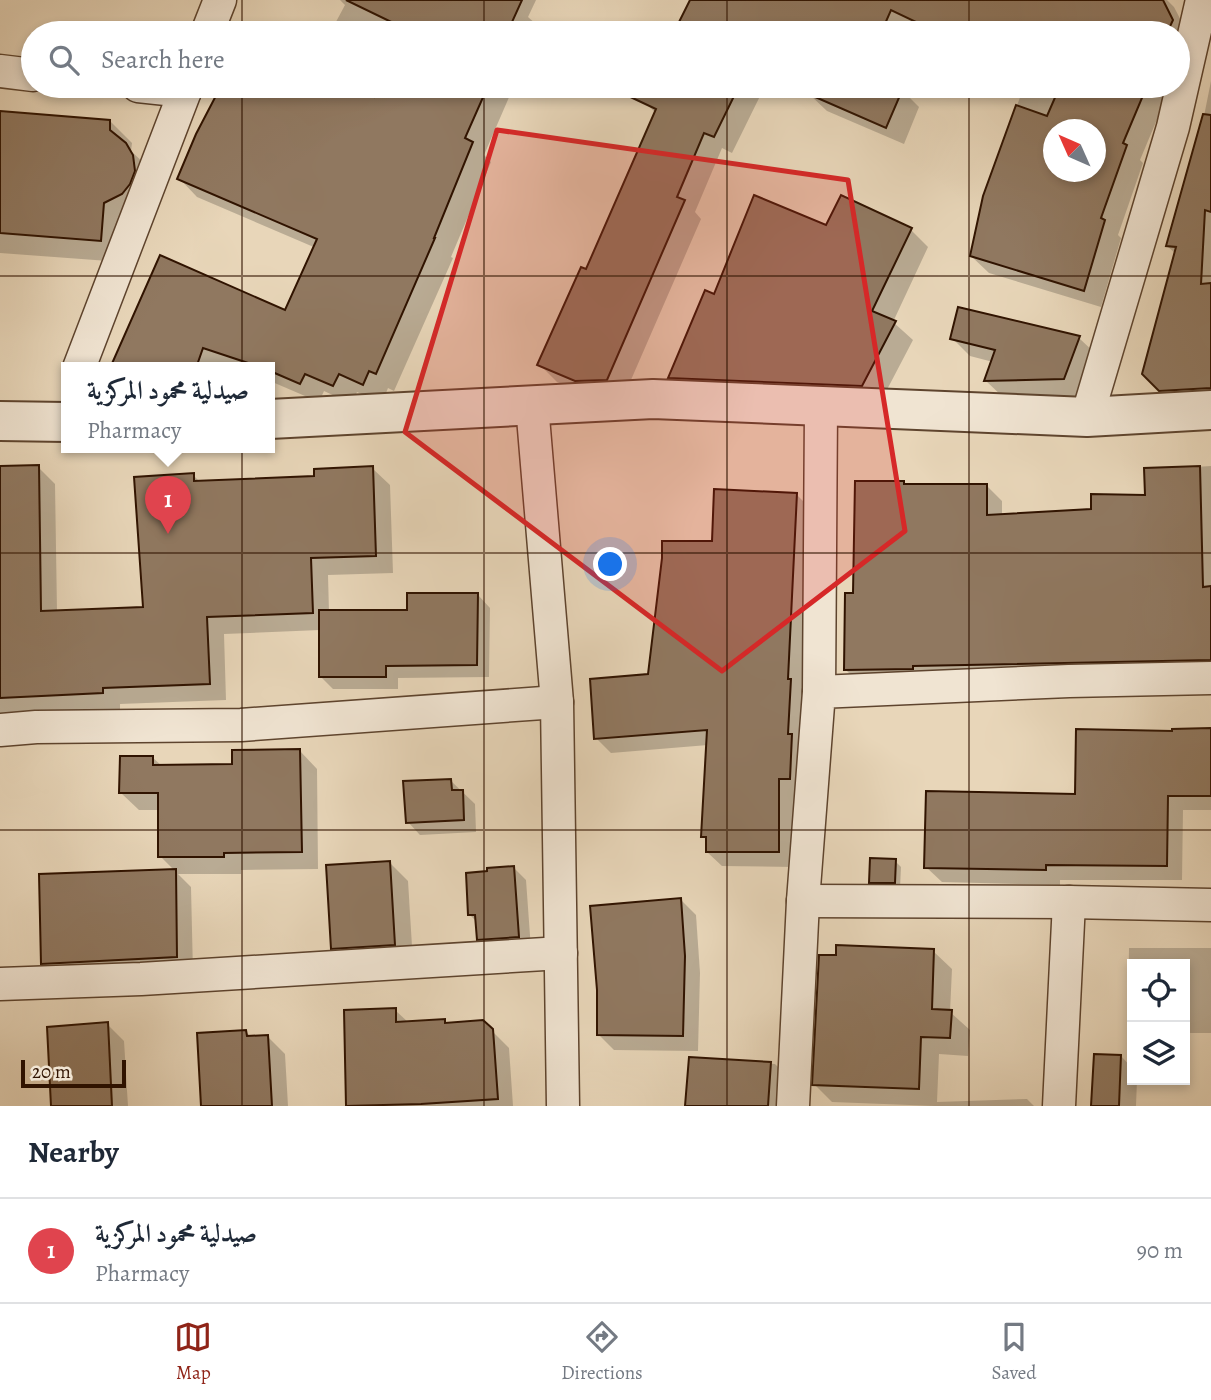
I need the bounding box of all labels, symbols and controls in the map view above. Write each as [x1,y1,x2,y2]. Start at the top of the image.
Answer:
search box [21,21,1190,98]
icon: search [45,41,83,79]
text: Search here [101,42,225,77]
north arrow [1043,119,1106,182]
popup [61,362,275,453]
text: صيدلية محمود المركزية [87,373,249,408]
text: Pharmacy [87,415,181,446]
pin: 1 [145,476,191,534]
your location [593,547,627,581]
map controls [1127,959,1190,1085]
button: locate [1127,959,1190,1022]
button: layers [1127,1022,1190,1085]
scale bar [21,1057,126,1089]
text: 20 m [32,1059,71,1085]
text: Nearby [28,1132,119,1172]
text: صيدلية محمود المركزية [95,1216,257,1251]
text: 1 [47,1235,55,1266]
text: 90 m [1137,1235,1183,1266]
text: Pharmacy [95,1258,189,1289]
tab: Map [174,1318,212,1386]
tab: Directions [561,1318,643,1386]
tab: Saved [992,1318,1037,1386]

